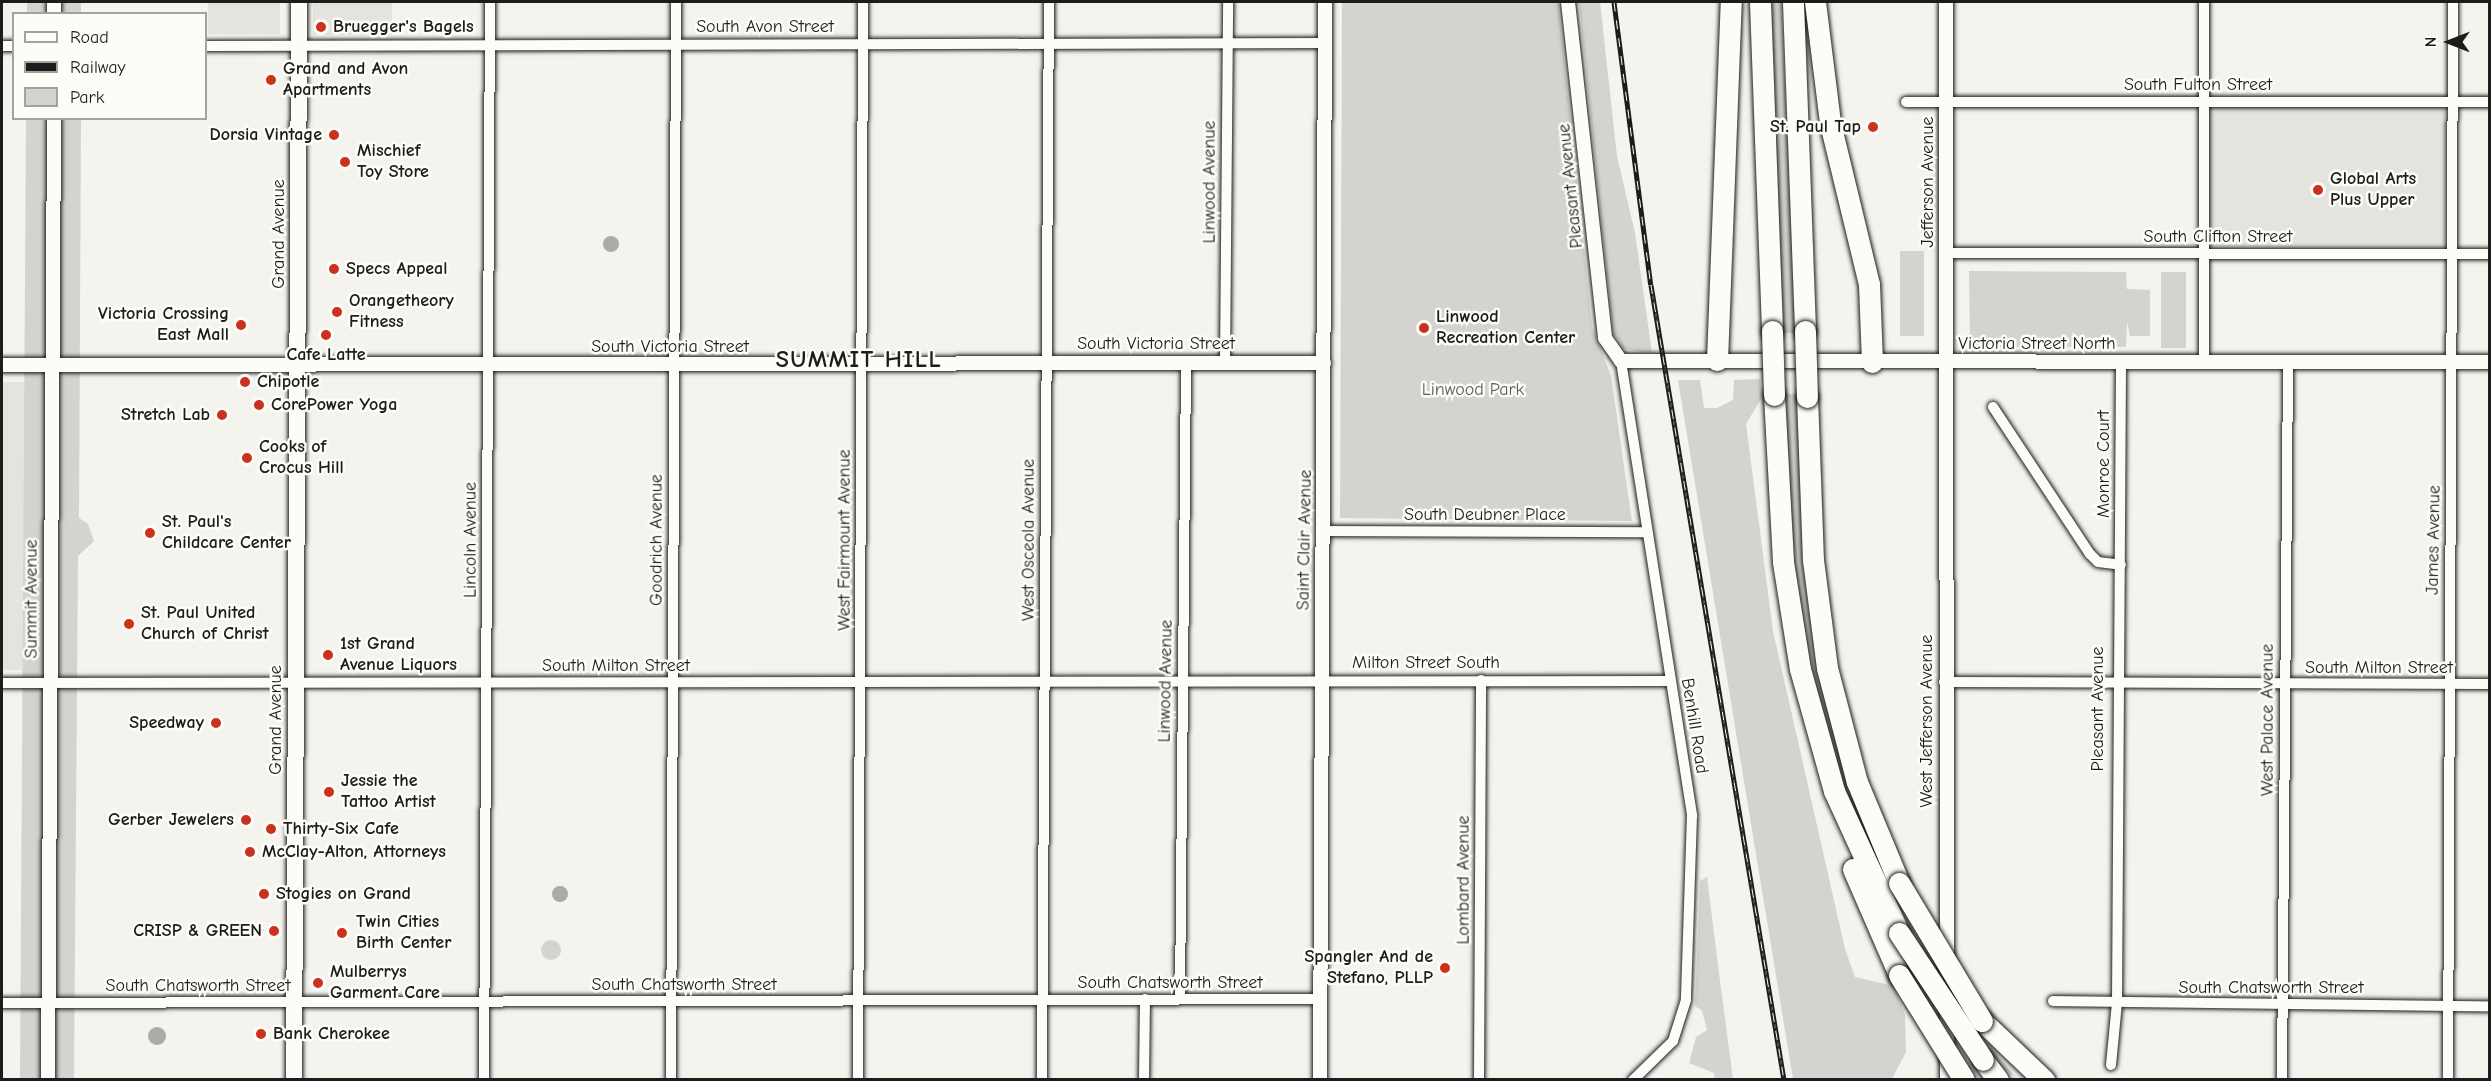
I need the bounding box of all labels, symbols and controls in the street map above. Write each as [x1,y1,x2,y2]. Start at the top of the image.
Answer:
legend [12,12,207,120]
north arrow [2419,12,2479,72]
place label: Bruegger's Bagels [333,16,474,38]
street label: South Avon Street [696,16,834,38]
marker: Bruegger's Bagels [314,20,328,34]
text: Road [70,27,109,48]
text: N [2422,37,2440,47]
text: Railway [70,57,126,78]
place label: Grand and Avon Apartments [283,59,408,101]
marker: Grand and Avon Apartments [264,73,278,87]
street label: South Fulton Street [2124,74,2272,96]
text: Park [70,87,104,108]
place label: St. Paul Tap [1770,116,1861,138]
street label: Jefferson Avenue [1917,117,1939,247]
marker: St. Paul Tap [1866,120,1880,134]
street label: Linwood Avenue [1199,121,1221,243]
street label: Pleasant Avenue [1554,123,1588,249]
place label: Dorsia Vintage [210,124,322,146]
marker: Dorsia Vintage [327,128,341,142]
place label: Mischief Toy Store [357,141,429,184]
marker: Mischief Toy Store [338,155,352,169]
place label: Global Arts Plus Upper [2330,169,2416,212]
street label: Grand Avenue [268,179,290,289]
marker: Global Arts Plus Upper [2311,183,2325,197]
street label: South Clifton Street [2144,226,2292,248]
place label: Specs Appeal [346,258,447,280]
marker: Specs Appeal [327,262,341,276]
place label: Orangetheory Fitness [349,291,454,334]
place label: Victoria Crossing East Mall [98,304,229,346]
marker: Orangetheory Fitness [330,305,344,319]
place label: Linwood Recreation Center [1436,307,1575,350]
marker: Victoria Crossing East Mall [234,318,248,332]
marker: Linwood Recreation Center [1417,321,1431,335]
marker: Cafe Latte [319,328,333,342]
street label: South Victoria Street [1077,333,1235,355]
street label: Victoria Street North [1958,333,2116,355]
street label: South Victoria Street [591,336,749,358]
place label: Cafe Latte [286,344,366,366]
district label: SUMMIT HILL [776,346,942,374]
place label: Chipotle [257,371,319,393]
marker: Chipotle [238,375,252,389]
park label: Linwood Park [1422,379,1524,401]
place label: CorePower Yoga [271,394,397,416]
marker: CorePower Yoga [252,398,266,412]
place label: Stretch Lab [121,404,210,426]
marker: Stretch Lab [215,408,229,422]
street label: Monroe Court [2093,410,2115,518]
place label: Cooks of Crocus Hill [259,437,344,480]
street label: West Fairmount Avenue [834,449,856,631]
marker: Cooks of Crocus Hill [240,451,254,465]
street label: West Osceola Avenue [1018,459,1040,621]
street label: Saint Clair Avenue [1293,469,1317,611]
street label: Goodrich Avenue [646,474,668,606]
street label: Lincoln Avenue [460,482,482,598]
street label: James Avenue [2422,485,2446,595]
street label: South Deubner Place [1404,504,1566,526]
place label: St. Paul's Childcare Center [162,512,291,554]
marker: St. Paul's Childcare Center [143,526,157,540]
street label: Summit Avenue [21,540,43,658]
place label: St. Paul United Church of Christ [141,603,269,646]
marker: St. Paul United Church of Christ [122,617,136,631]
street label: Linwood Avenue [1154,619,1178,743]
place label: 1st Grand Avenue Liquors [340,634,457,676]
street label: West Jefferson Avenue [1916,635,1938,807]
street label: West Palace Avenue [2257,644,2279,796]
street label: Pleasant Avenue [2087,647,2109,771]
marker: 1st Grand Avenue Liquors [321,648,335,662]
street label: Milton Street South [1352,652,1500,674]
street label: South Milton Street [542,655,690,677]
street label: South Milton Street [2305,657,2453,679]
street label: Grand Avenue [265,665,287,775]
street label: Benhill Road [1676,677,1712,775]
place label: Speedway [129,712,204,734]
marker: Speedway [209,716,223,730]
place label: Jessie the Tattoo Artist [341,771,436,814]
marker: Jessie the Tattoo Artist [322,785,336,799]
place label: Gerber Jewelers [108,809,234,831]
marker: Gerber Jewelers [239,813,253,827]
street label: Lombard Avenue [1453,816,1475,944]
place label: Thirty-Six Cafe [283,818,399,840]
marker: Thirty-Six Cafe [264,822,278,836]
place label: McClay-Alton, Attorneys [262,841,446,863]
marker: McClay-Alton, Attorneys [243,845,257,859]
place label: Stogies on Grand [276,883,411,905]
marker: Stogies on Grand [257,887,271,901]
place label: Twin Cities Birth Center [356,912,451,954]
place label: CRISP & GREEN [133,920,262,942]
marker: CRISP & GREEN [267,924,281,938]
marker: Twin Cities Birth Center [333,924,351,942]
place label: Spangler And de Stefano, PLLP [1305,947,1433,990]
marker: Spangler And de Stefano, PLLP [1438,961,1452,975]
place label: Mulberrys Garment Care [330,962,440,1004]
street label: South Chatsworth Street [1077,972,1263,994]
street label: South Chatsworth Street [591,974,777,996]
street label: South Chatsworth Street [105,975,291,997]
marker: Mulberrys Garment Care [311,976,325,990]
street label: South Chatsworth Street [2178,977,2364,999]
place label: Bank Cherokee [273,1023,390,1045]
marker: Bank Cherokee [254,1027,268,1041]

